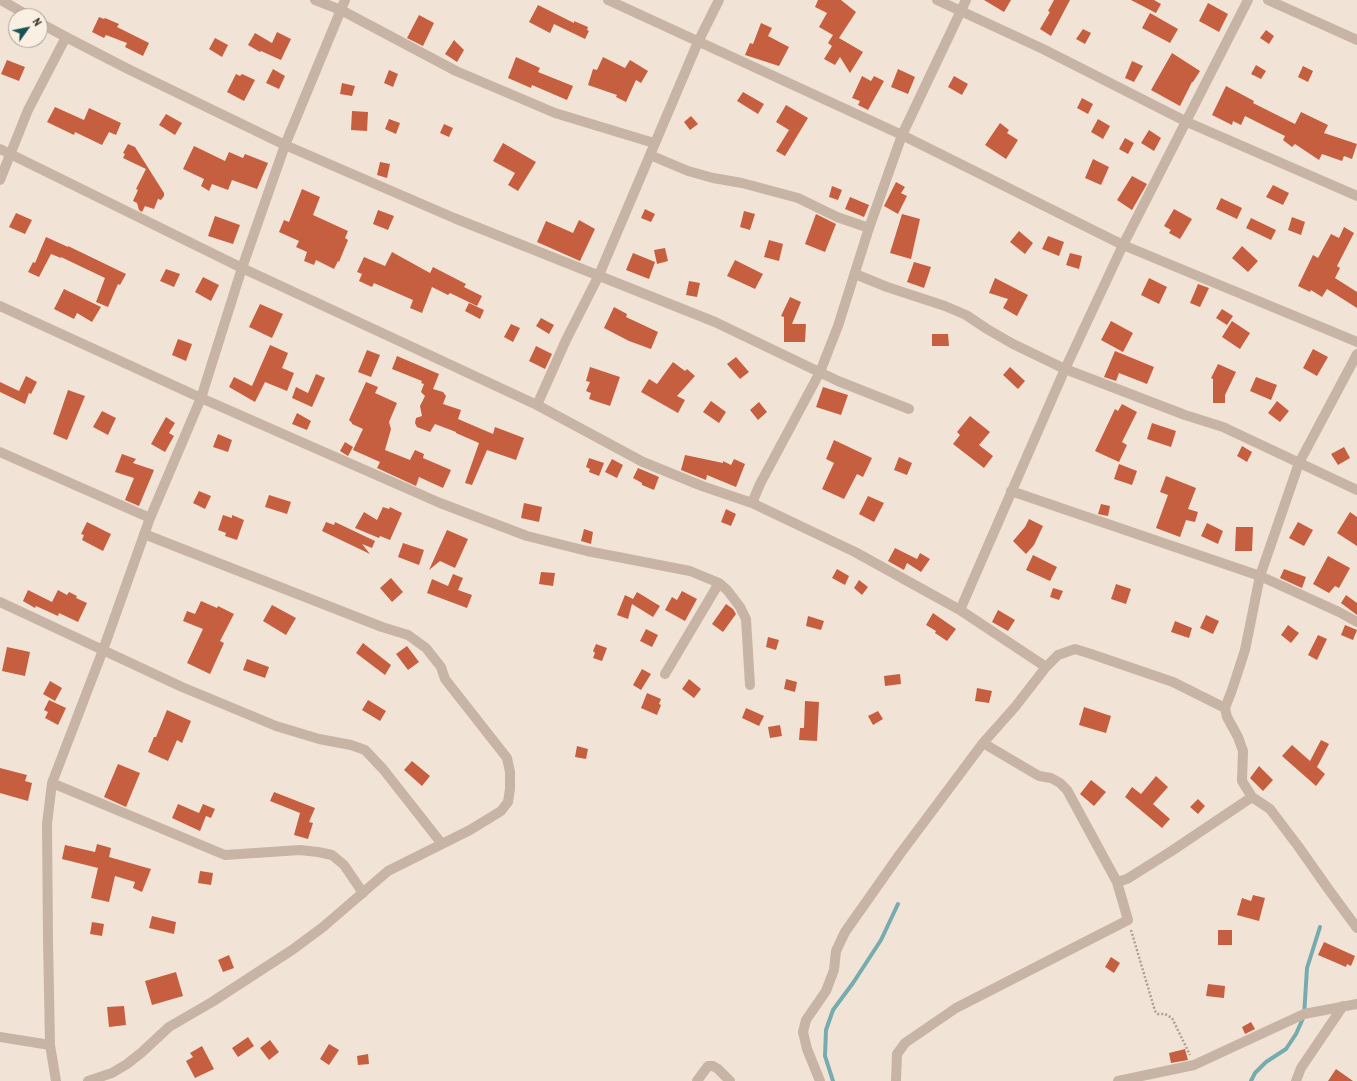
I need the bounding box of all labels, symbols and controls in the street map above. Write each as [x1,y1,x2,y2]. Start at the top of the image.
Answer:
north arrow [8,8,48,48]
text: N [30,15,45,29]

